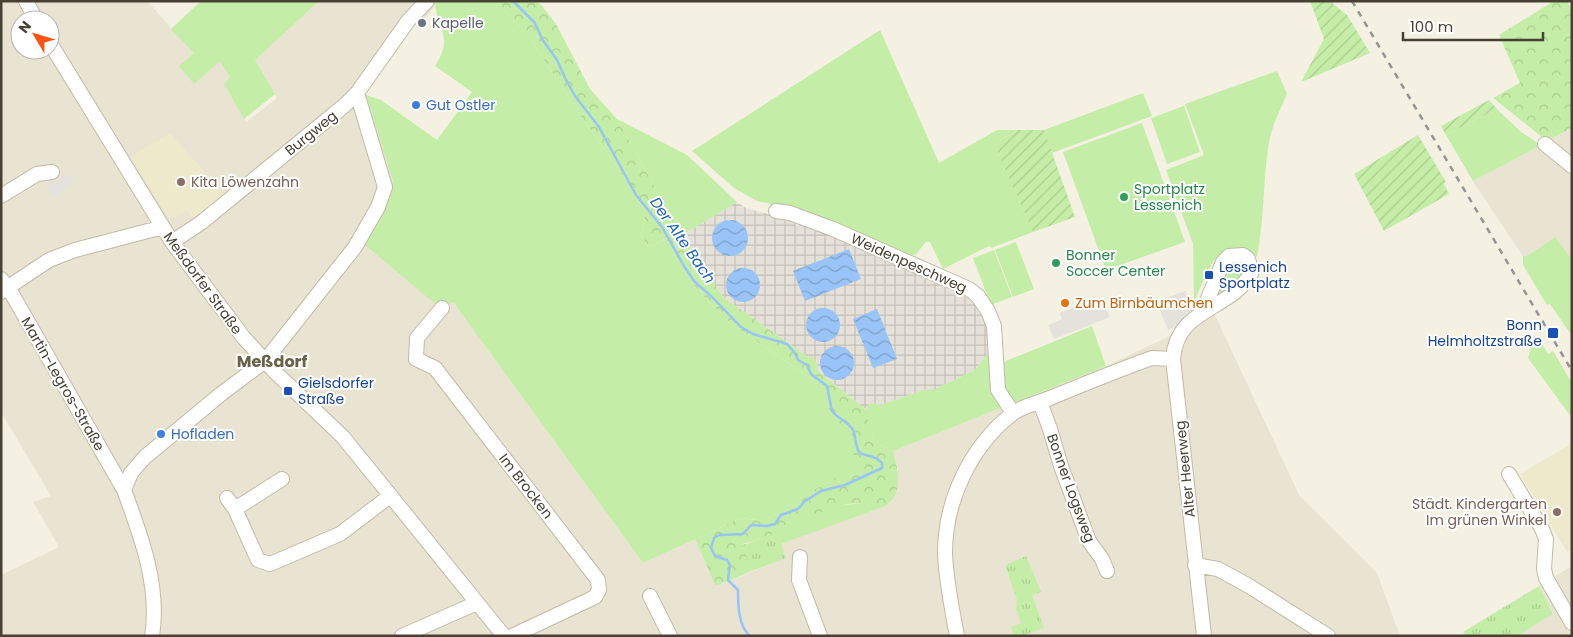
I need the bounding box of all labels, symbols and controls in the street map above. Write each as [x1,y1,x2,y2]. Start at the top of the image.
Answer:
north arrow [10,10,60,60]
scale bar [1403,10,1543,42]
place label: Kapelle [432,13,484,33]
text: 100 m [1410,16,1453,37]
text: N [14,17,36,37]
marker: Kapelle [416,17,428,29]
place label: Gut Ostler [426,95,495,115]
marker: Gut Ostler [410,99,422,111]
street label: Burgweg [281,106,341,160]
place label: Kita Löwenzahn [191,172,299,192]
marker: Kita Löwenzahn [175,176,187,188]
place label: Sportplatz Lessenich [1134,179,1205,215]
marker: Sportplatz Lessenich [1118,191,1130,203]
water label: Der Alte Bach [645,193,721,287]
street label: Meßdorfer Straße [159,228,247,339]
street label: Weidenpeschweg [848,228,970,298]
place label: Bonner Soccer Center [1066,245,1165,281]
marker: Bonner Soccer Center [1050,257,1062,269]
place label: Lessenich Sportplatz [1219,257,1290,293]
marker: Lessenich Sportplatz [1203,269,1215,281]
place label: Zum Birnbäumchen [1075,293,1213,313]
marker: Zum Birnbäumchen [1059,297,1071,309]
street label: Martin-Legros-Straße [16,313,110,455]
place label: Bonn Helmholtzstraße [1428,315,1542,351]
marker: Bonn Helmholtzstraße [1546,326,1560,340]
district label: Meßdorf [237,350,307,373]
place label: Gielsdorfer Straße [298,373,374,409]
marker: Gielsdorfer Straße [282,385,294,397]
street label: Alter Heerweg [1170,419,1200,519]
place label: Hofladen [171,424,234,444]
marker: Hofladen [155,428,167,440]
street label: Bonner Logsweg [1042,431,1100,545]
street label: Im Brocken [494,449,558,523]
place label: Städt. Kindergarten Im grünen Winkel [1412,494,1547,530]
marker: Städt. Kindergarten Im grünen Winkel [1551,506,1563,518]

